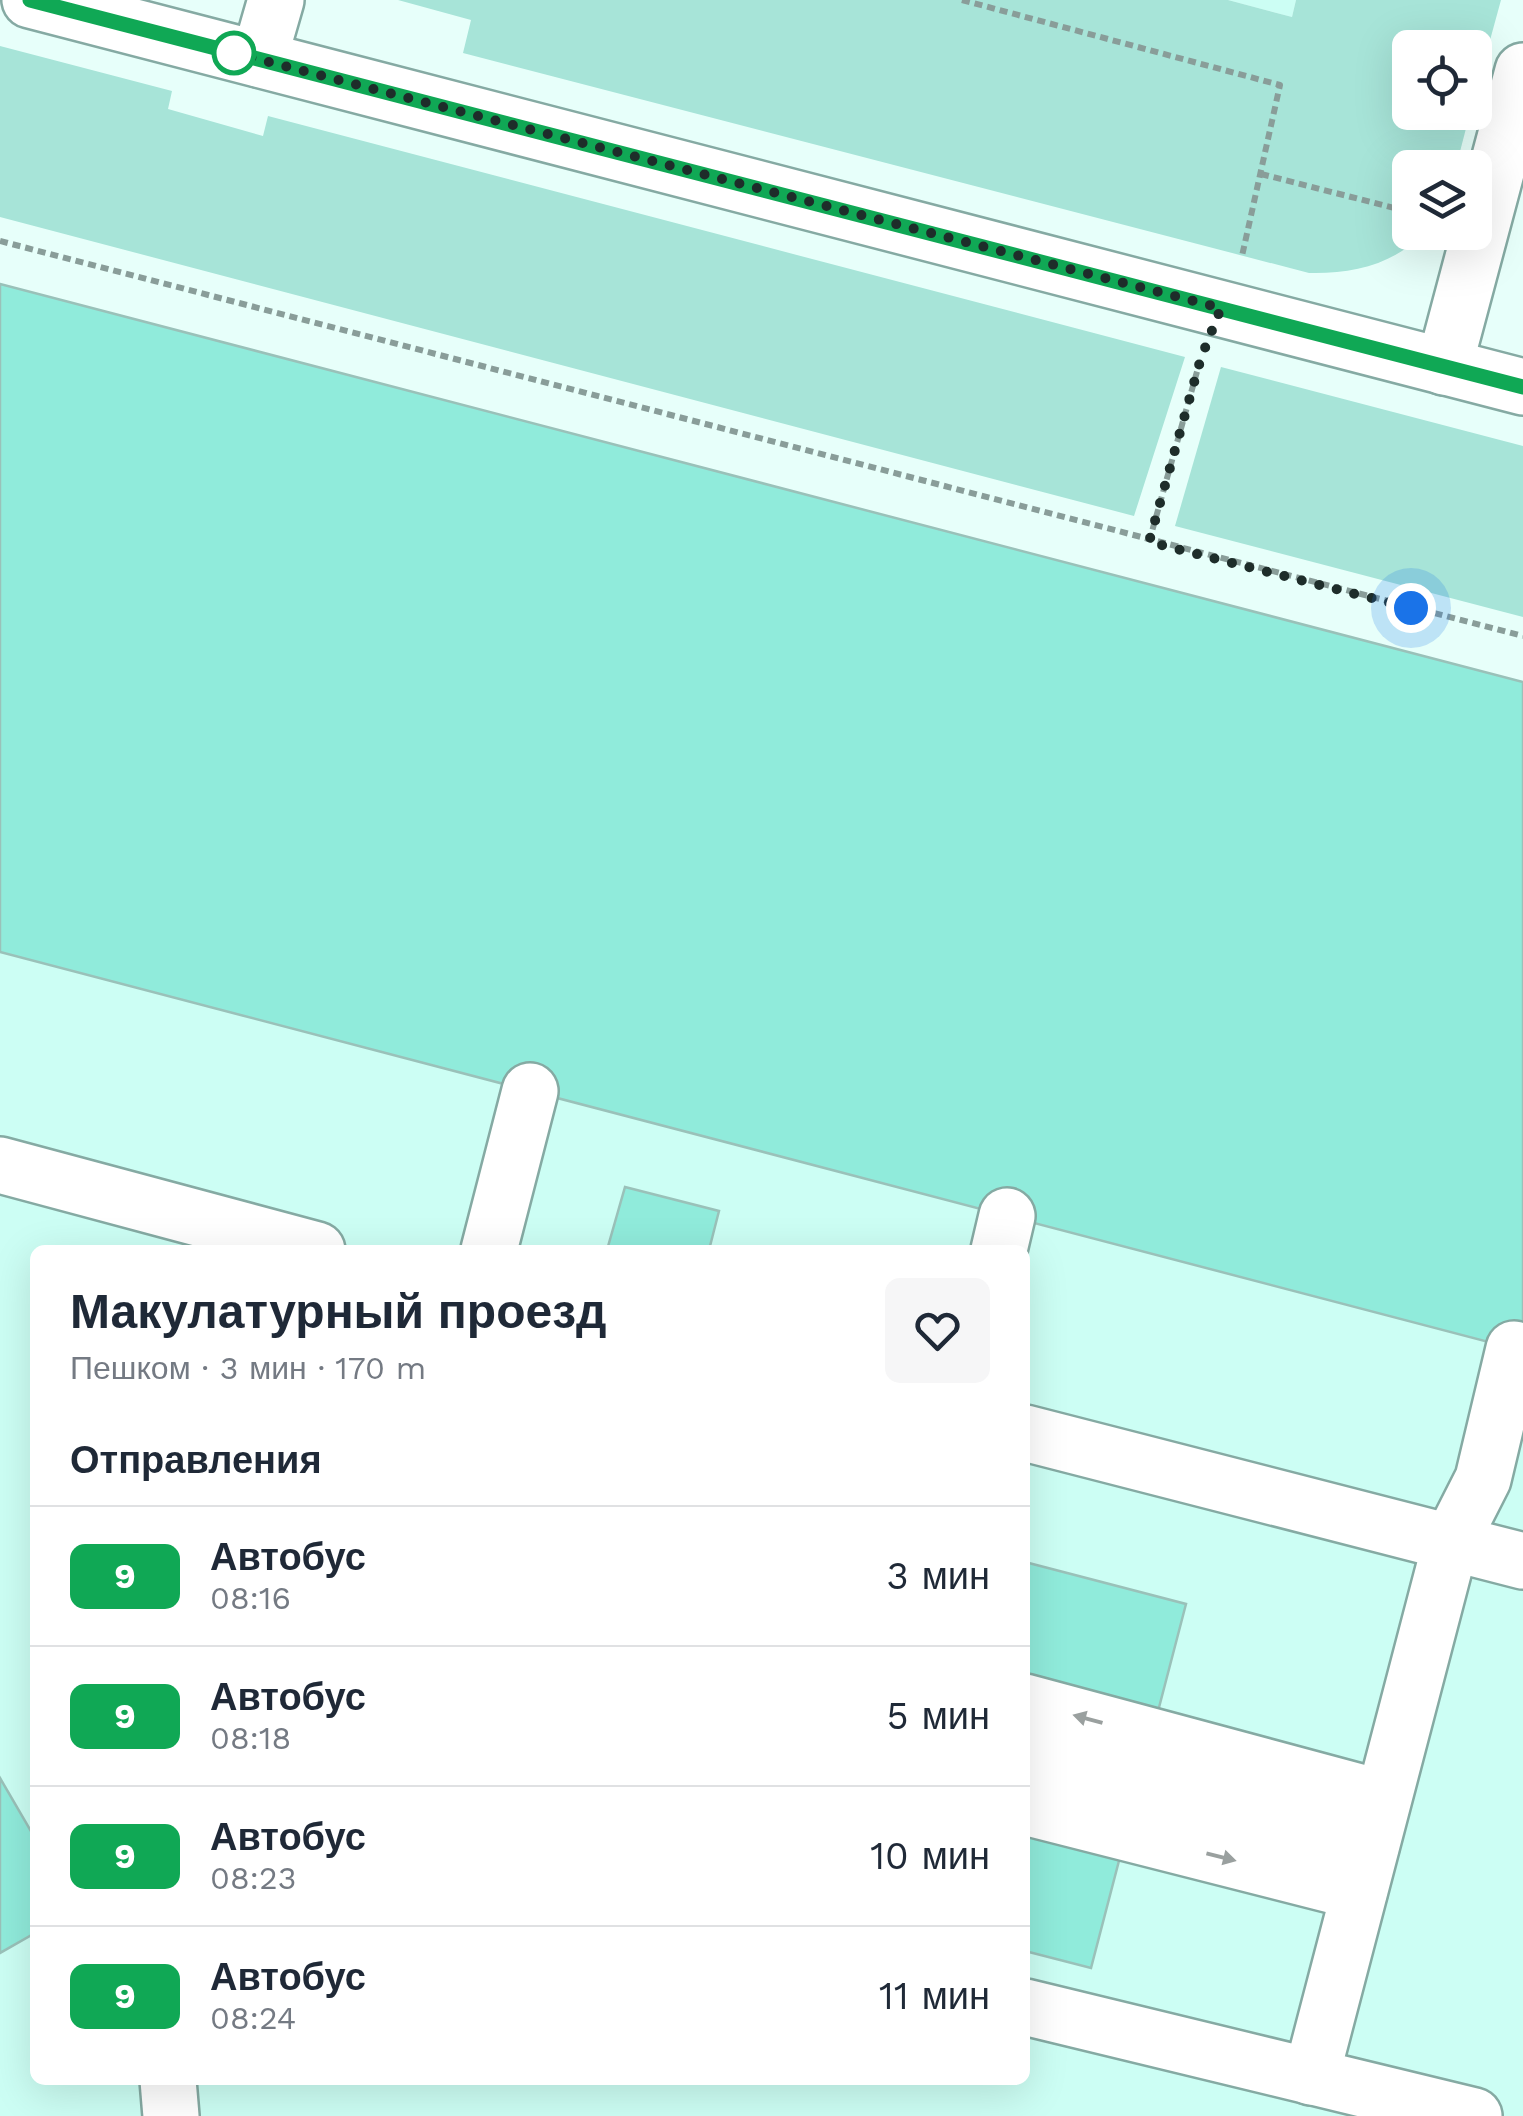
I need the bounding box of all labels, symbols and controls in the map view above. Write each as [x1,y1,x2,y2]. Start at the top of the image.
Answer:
map controls [1392,30,1492,250]
button: locate [1392,30,1492,130]
unlabelled marker [213,32,255,74]
button: layers [1392,150,1492,250]
your location [1386,583,1436,633]
button: heart [885,1278,990,1383]
text: Макулатурный проезд [70,1283,607,1340]
text: Пешком · 3 мин · 170 m [70,1349,426,1387]
text: Отправления [70,1438,322,1482]
text: Автобус [210,1535,366,1579]
text: 3 мин [887,1554,990,1598]
text: 9 [114,1555,136,1597]
text: 08:16 [210,1579,291,1617]
text: Автобус [210,1675,366,1719]
text: 5 мин [887,1694,990,1738]
text: 9 [114,1695,136,1737]
one-way arrow [1073,1710,1104,1726]
text: 08:18 [210,1719,291,1757]
text: Автобус [210,1815,366,1859]
text: 10 мин [870,1834,990,1878]
text: 9 [114,1835,136,1877]
one-way arrow [1206,1849,1237,1865]
text: 08:23 [210,1859,296,1897]
text: Автобус [210,1955,366,1999]
text: 11 мин [879,1974,990,2018]
text: 9 [114,1975,136,2017]
text: 08:24 [210,1999,296,2037]

